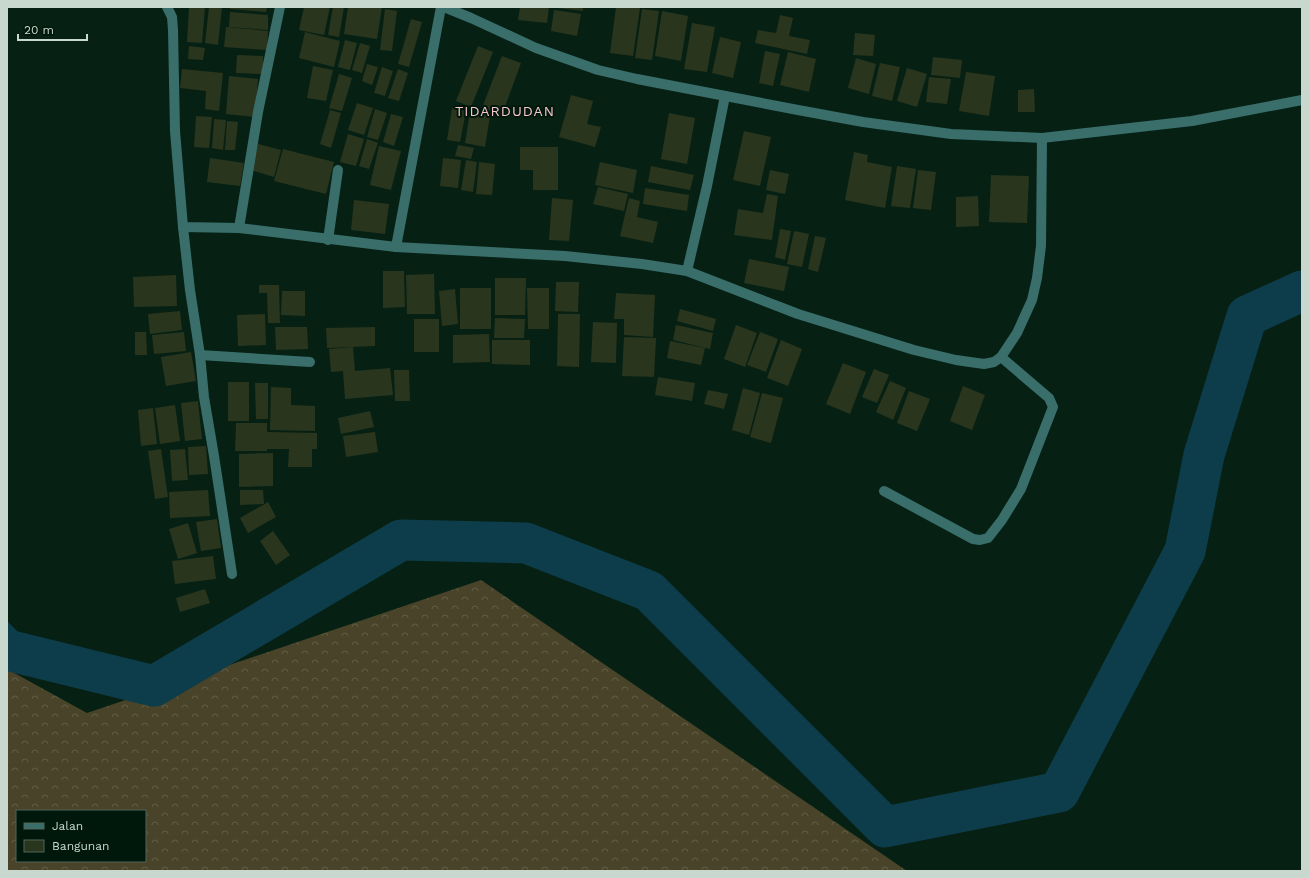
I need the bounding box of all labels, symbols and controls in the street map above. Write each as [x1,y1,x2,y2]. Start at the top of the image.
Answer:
scale bar [18,16,87,42]
text: 20 m [24,23,54,37]
district label: TIDARDUDAN [455,103,555,119]
legend [16,810,146,862]
text: Jalan [52,819,83,833]
text: Bangunan [52,839,110,853]

